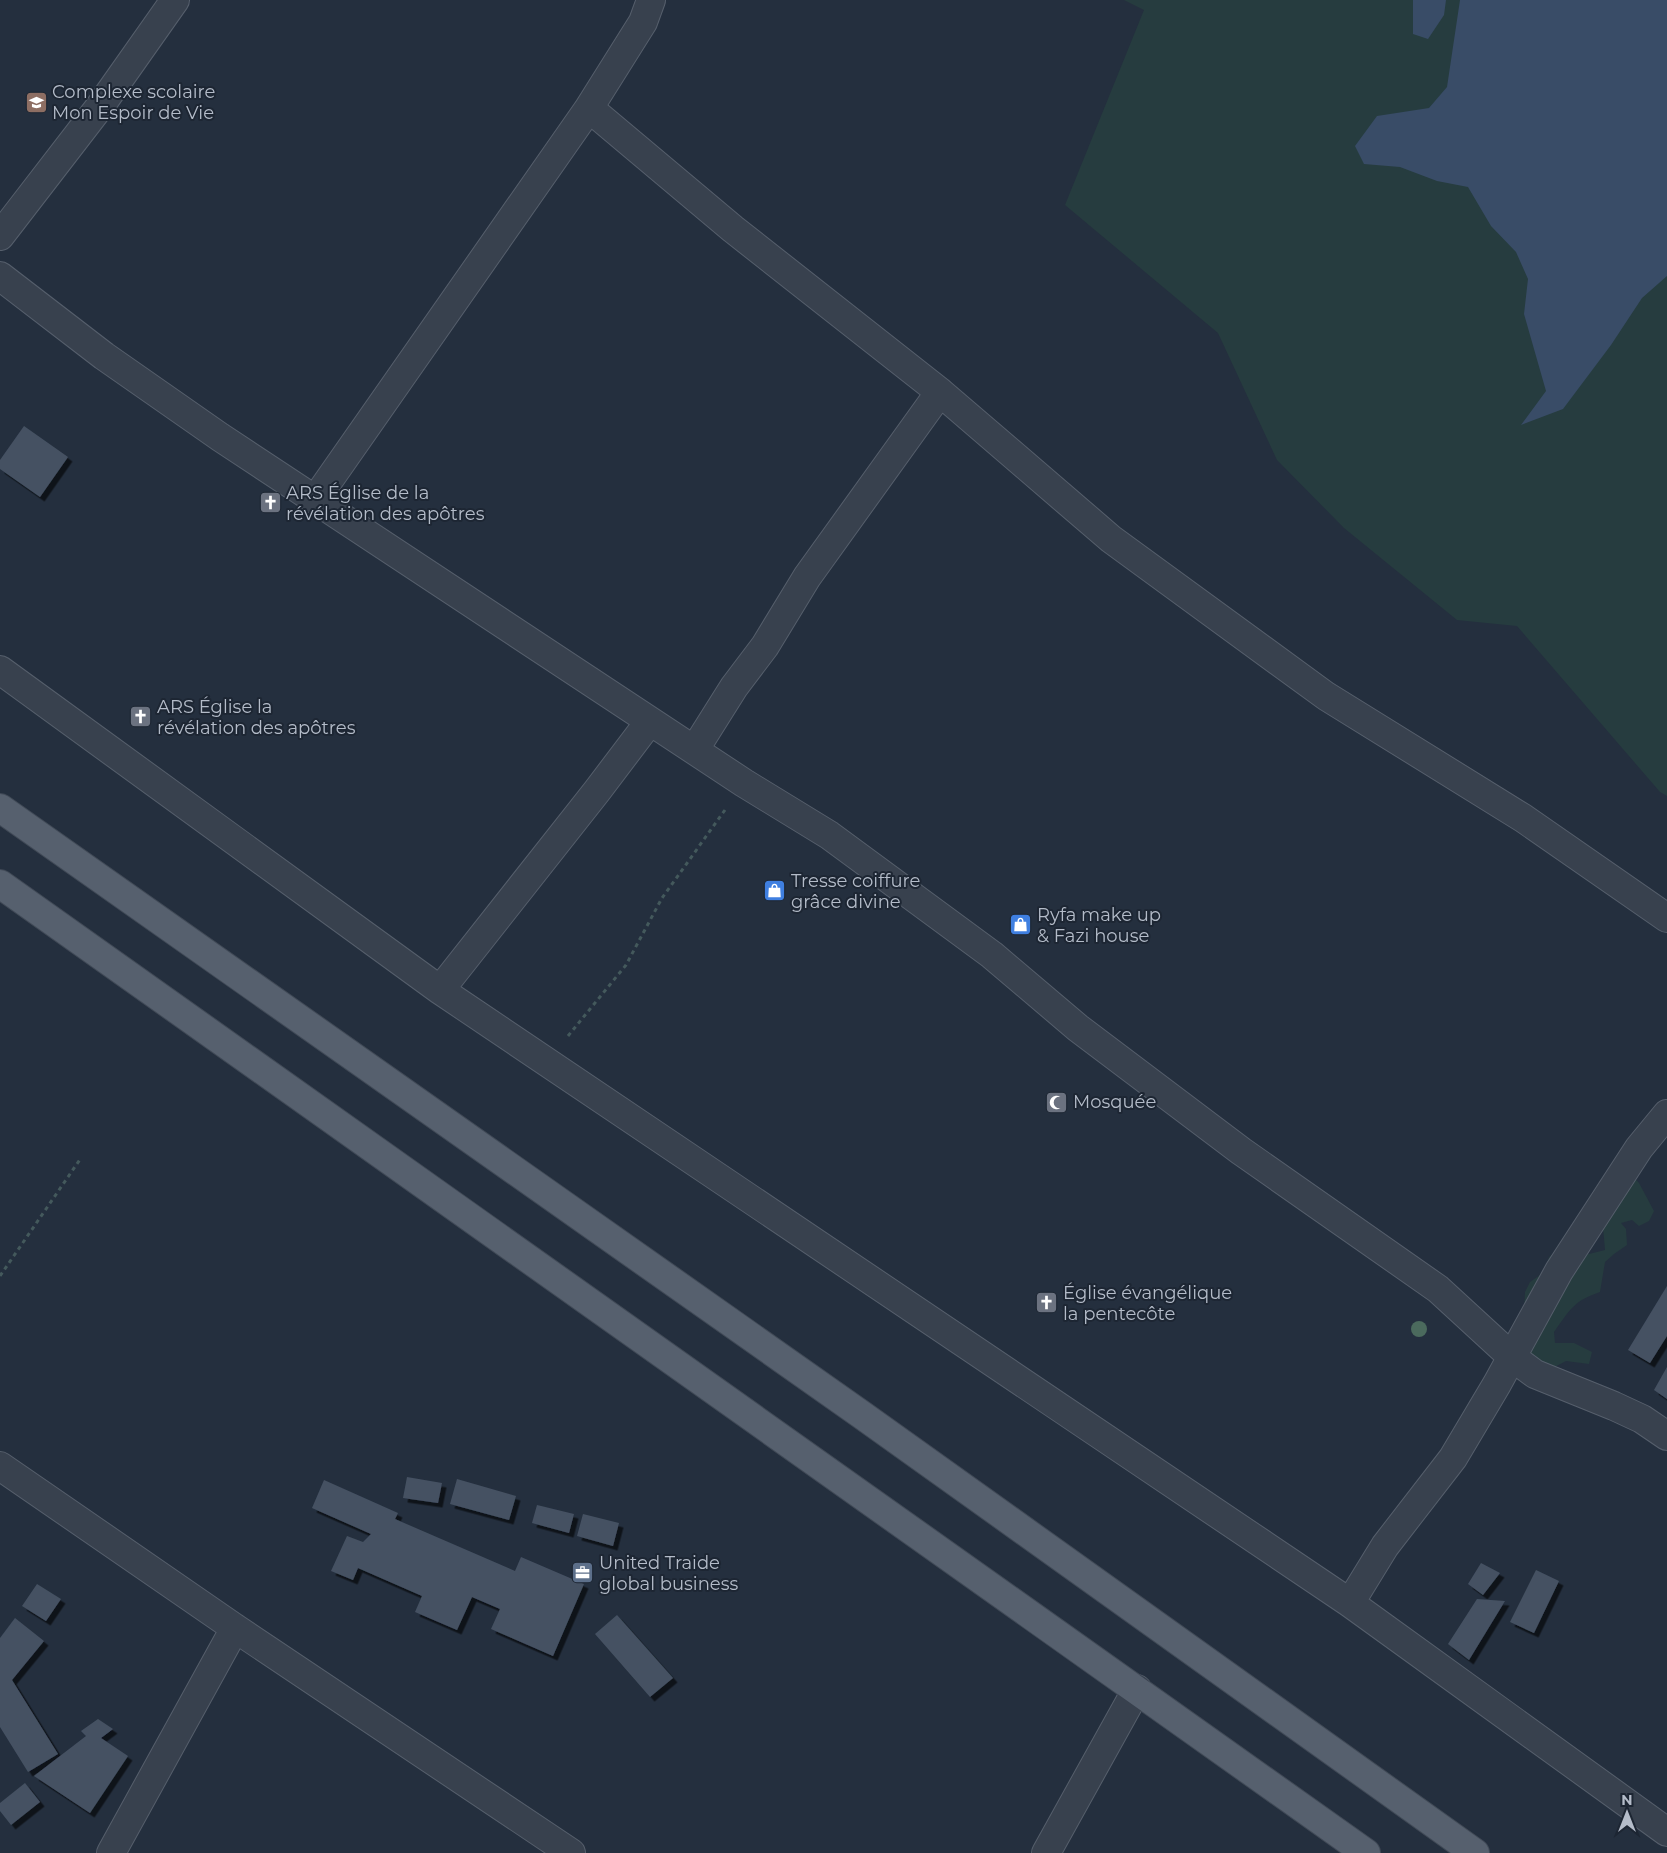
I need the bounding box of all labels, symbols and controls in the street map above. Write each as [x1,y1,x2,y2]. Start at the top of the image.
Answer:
place label: Complexe scolaire Mon Espoir de Vie [52,81,216,124]
school or university icon: Complexe scolaire Mon Espoir de Vie [24,90,48,114]
place label: ARS Église de la révélation des apôtres [286,482,485,525]
church icon: ARS Église de la révélation des apôtres [258,491,282,515]
place label: ARS Église la révélation des apôtres [157,696,356,739]
church icon: ARS Église la révélation des apôtres [129,705,153,729]
place label: Tresse coiffure grâce divine [791,870,921,913]
shop icon: Tresse coiffure grâce divine [763,879,787,903]
place label: Ryfa make up & Fazi house [1037,904,1161,947]
shop icon: Ryfa make up & Fazi house [1009,913,1033,937]
mosque icon: Mosquée [1045,1090,1069,1114]
place label: Mosquée [1073,1091,1156,1113]
place label: Église évangélique la pentecôte [1063,1282,1232,1325]
church icon: Église évangélique la pentecôte [1035,1291,1059,1315]
place label: United Traide global business [599,1552,739,1595]
office icon: United Traide global business [571,1561,595,1585]
north arrow [1602,1788,1652,1838]
text: N [1621,1791,1633,1809]

